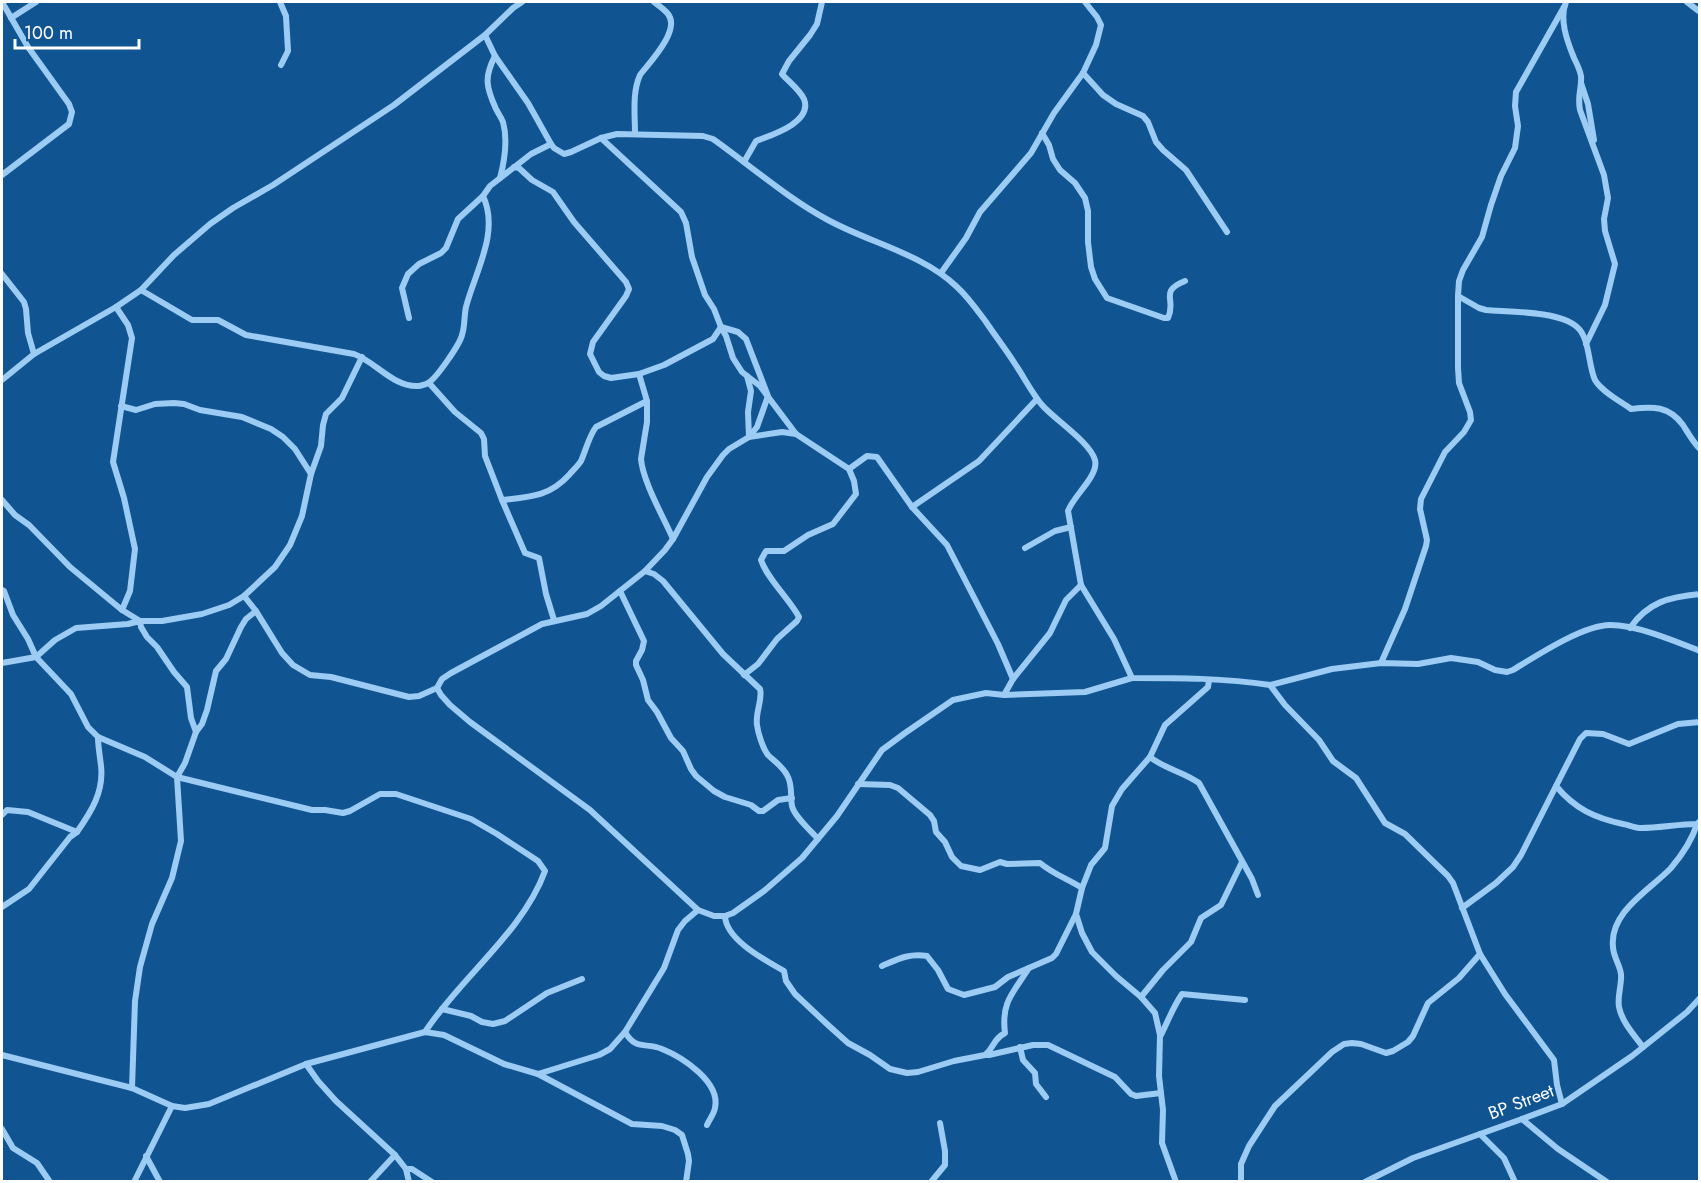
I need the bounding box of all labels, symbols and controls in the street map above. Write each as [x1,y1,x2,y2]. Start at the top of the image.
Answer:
scale bar [15,12,140,50]
text: 100 m [24,20,73,46]
street label: BP Street [1484,1077,1558,1126]

